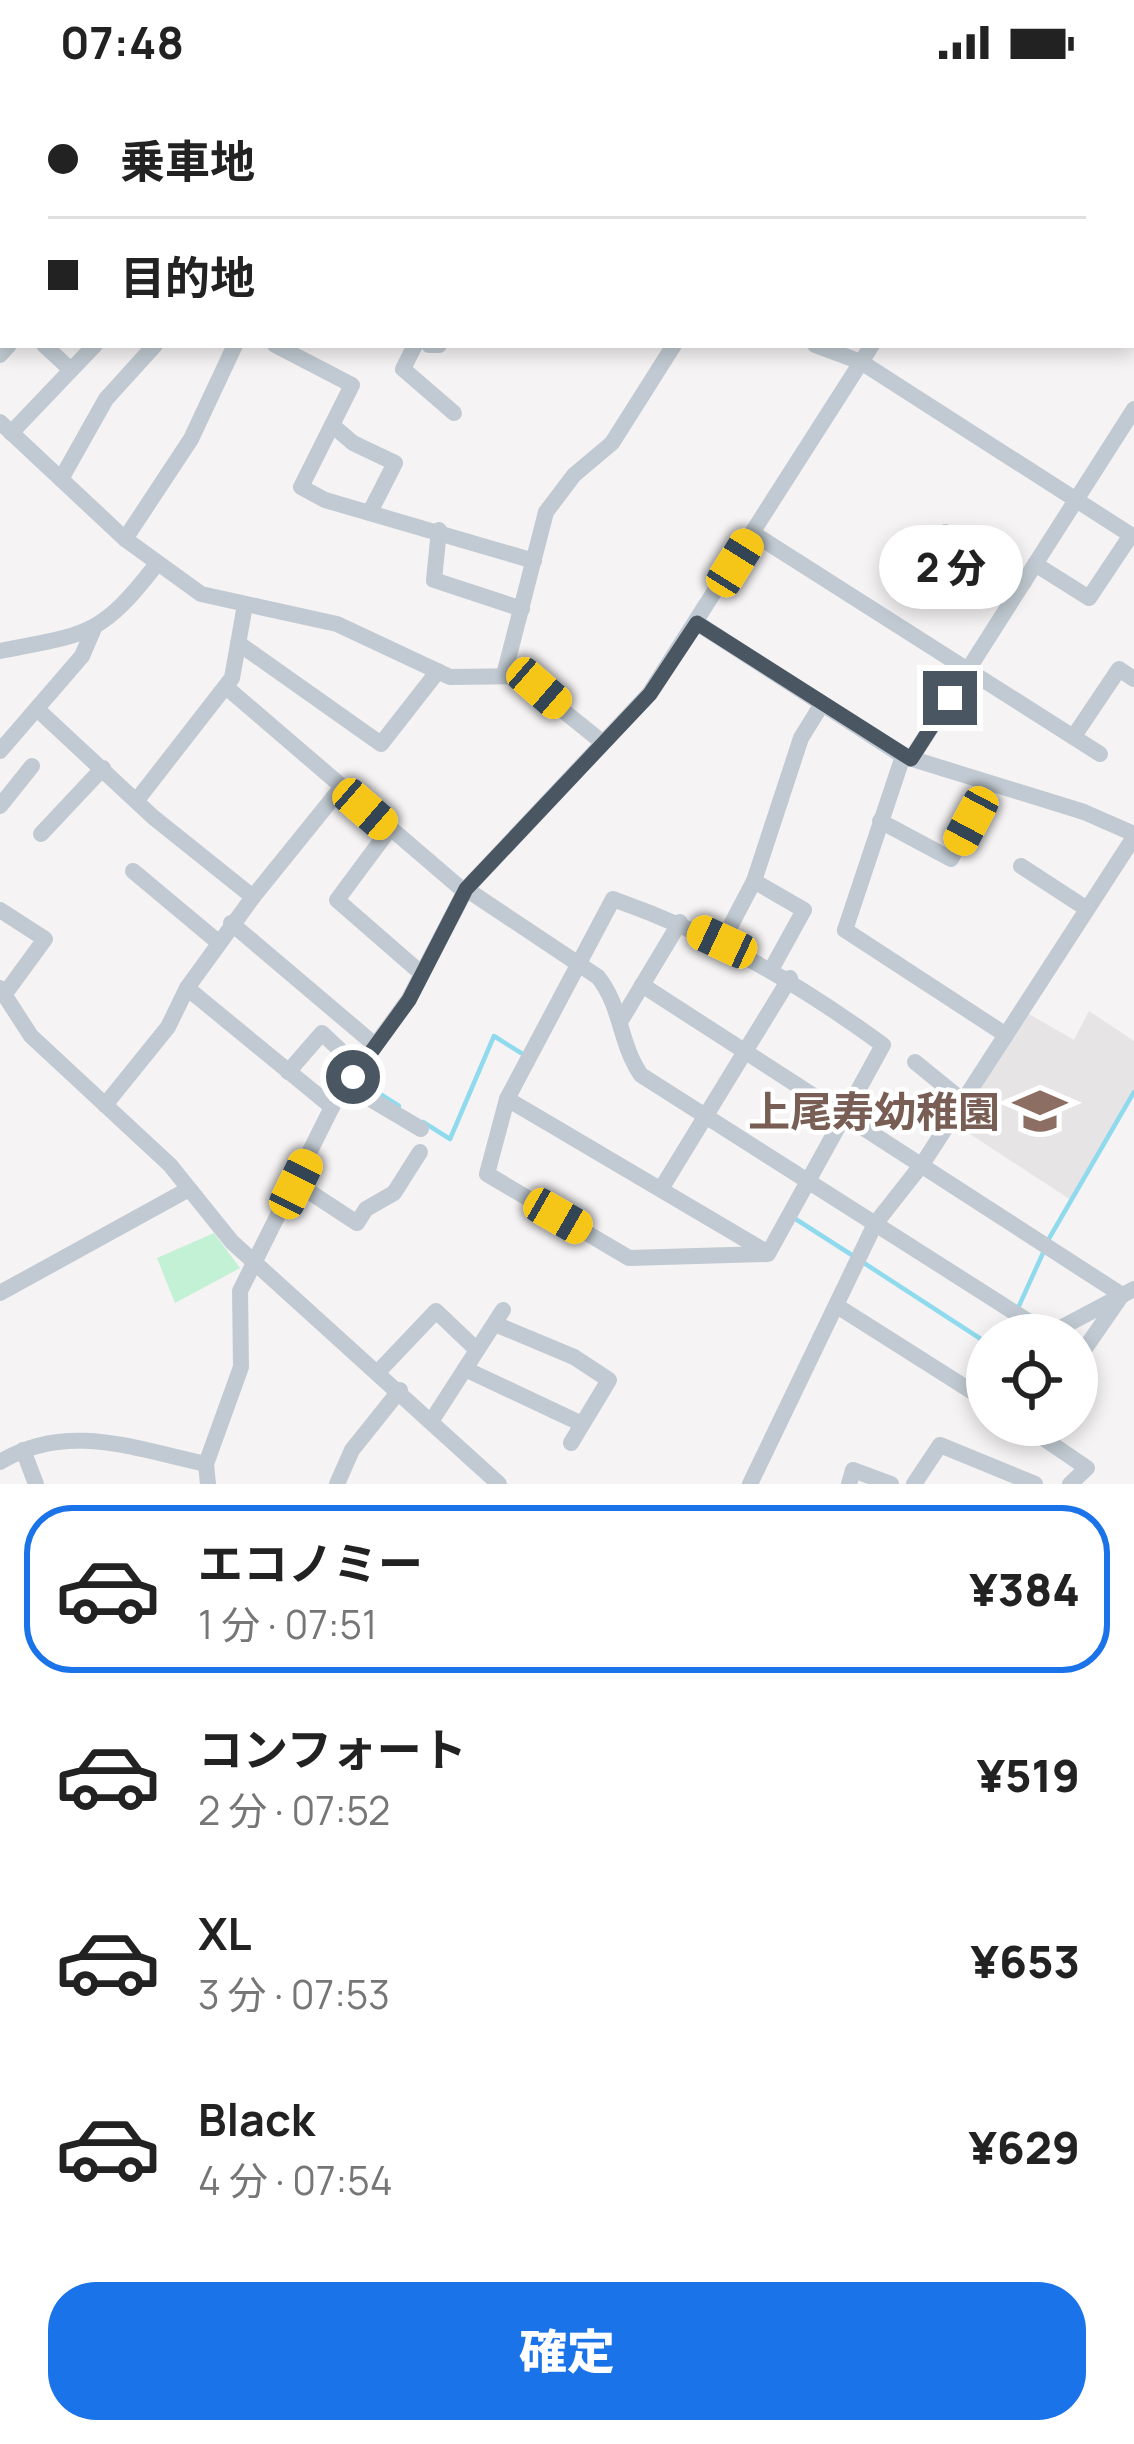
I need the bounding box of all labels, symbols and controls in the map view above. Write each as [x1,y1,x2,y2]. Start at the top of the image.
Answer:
text: 07:48 [60,11,184,73]
text: 乗車地 [120,130,255,192]
text: 目的地 [120,246,255,308]
car [701,523,769,603]
callout: 2 分 [878,524,1022,608]
text: 2 分 [916,540,986,594]
car [500,651,578,725]
route end [923,671,977,725]
car [326,772,404,846]
car [938,781,1004,861]
car [682,910,762,974]
route start [326,1050,380,1104]
place label: 上尾寿幼稚園 [748,1082,1000,1140]
school or university icon: 上尾寿幼稚園 [1011,1082,1069,1140]
car [264,1144,328,1224]
car [518,1182,598,1250]
map controls [966,1314,1098,1446]
button: locate [966,1314,1098,1446]
text: エコノミー [198,1532,423,1594]
icon: car [54,1535,162,1643]
text: ¥384 [969,1558,1080,1620]
text: 1 分 · 07:51 [198,1597,377,1651]
text: コンフォート [198,1718,467,1780]
icon: car [54,1721,162,1829]
text: ¥519 [977,1744,1080,1806]
text: 2 分 · 07:52 [198,1783,390,1837]
text: XL [198,1902,252,1964]
icon: car [54,1907,162,2015]
text: ¥653 [971,1930,1080,1992]
text: 3 分 · 07:53 [198,1967,390,2021]
text: Black [198,2088,315,2150]
icon: car [54,2093,162,2201]
text: ¥629 [968,2116,1080,2178]
text: 4 分 · 07:54 [198,2153,393,2207]
button: 確定 [48,2282,1086,2420]

